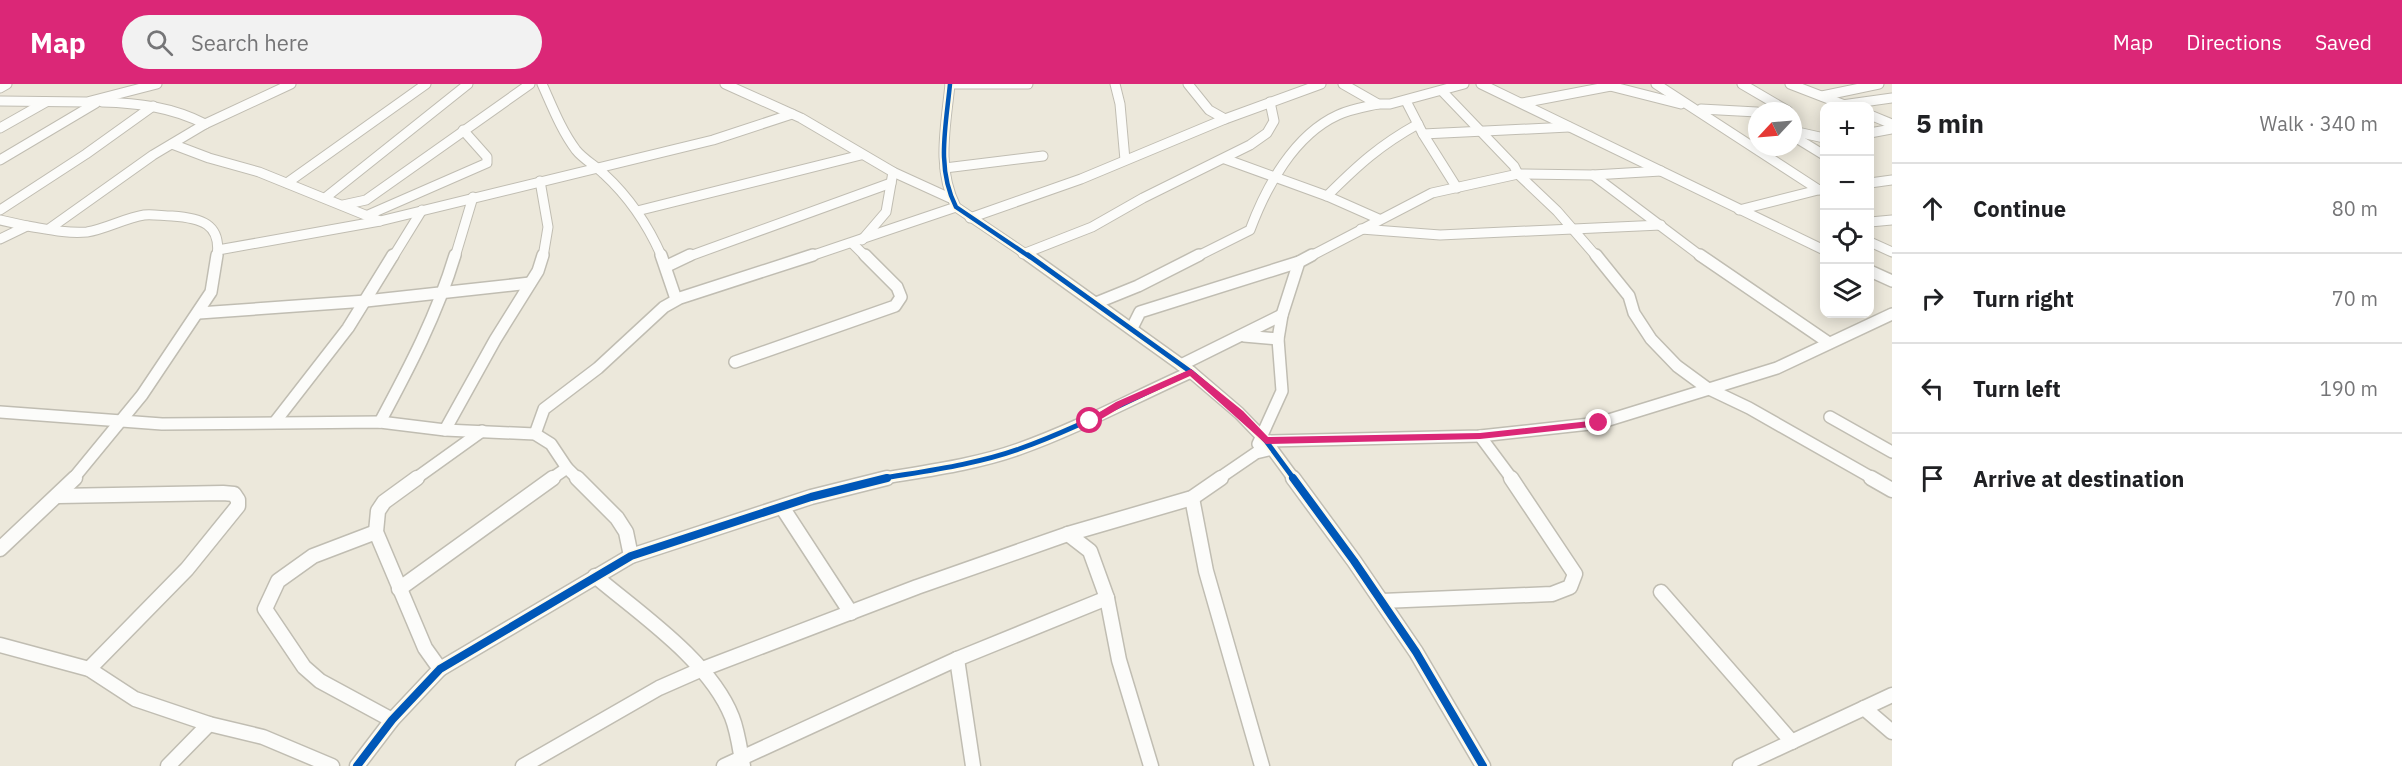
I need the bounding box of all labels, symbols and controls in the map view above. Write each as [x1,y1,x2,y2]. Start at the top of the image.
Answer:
search box [122,15,542,69]
text: Map [30,24,86,61]
icon: search [143,26,176,59]
text: Search here [191,28,309,57]
text: Map [2113,28,2153,56]
text: Directions [2186,28,2282,56]
text: Saved [2315,28,2372,56]
north arrow [1748,102,1802,156]
map controls [1820,102,1874,318]
button: + [1820,102,1874,156]
text: 5 min [1916,106,1984,140]
text: Walk · 340 m [2260,110,2378,137]
button: − [1820,156,1874,210]
icon: ahead [1916,192,1949,225]
text: Continue [1973,194,2066,223]
text: 80 m [2332,195,2378,222]
button: locate [1820,210,1874,264]
button: layers [1820,264,1874,318]
icon: right [1916,282,1949,315]
text: Turn right [1973,284,2074,313]
text: 70 m [2332,285,2378,312]
icon: left [1916,372,1949,405]
text: Turn left [1973,374,2061,403]
text: 190 m [2320,375,2378,402]
route start [1076,407,1102,433]
route end [1585,409,1611,435]
icon: arrive [1916,462,1949,495]
text: Arrive at destination [1973,464,2184,493]

